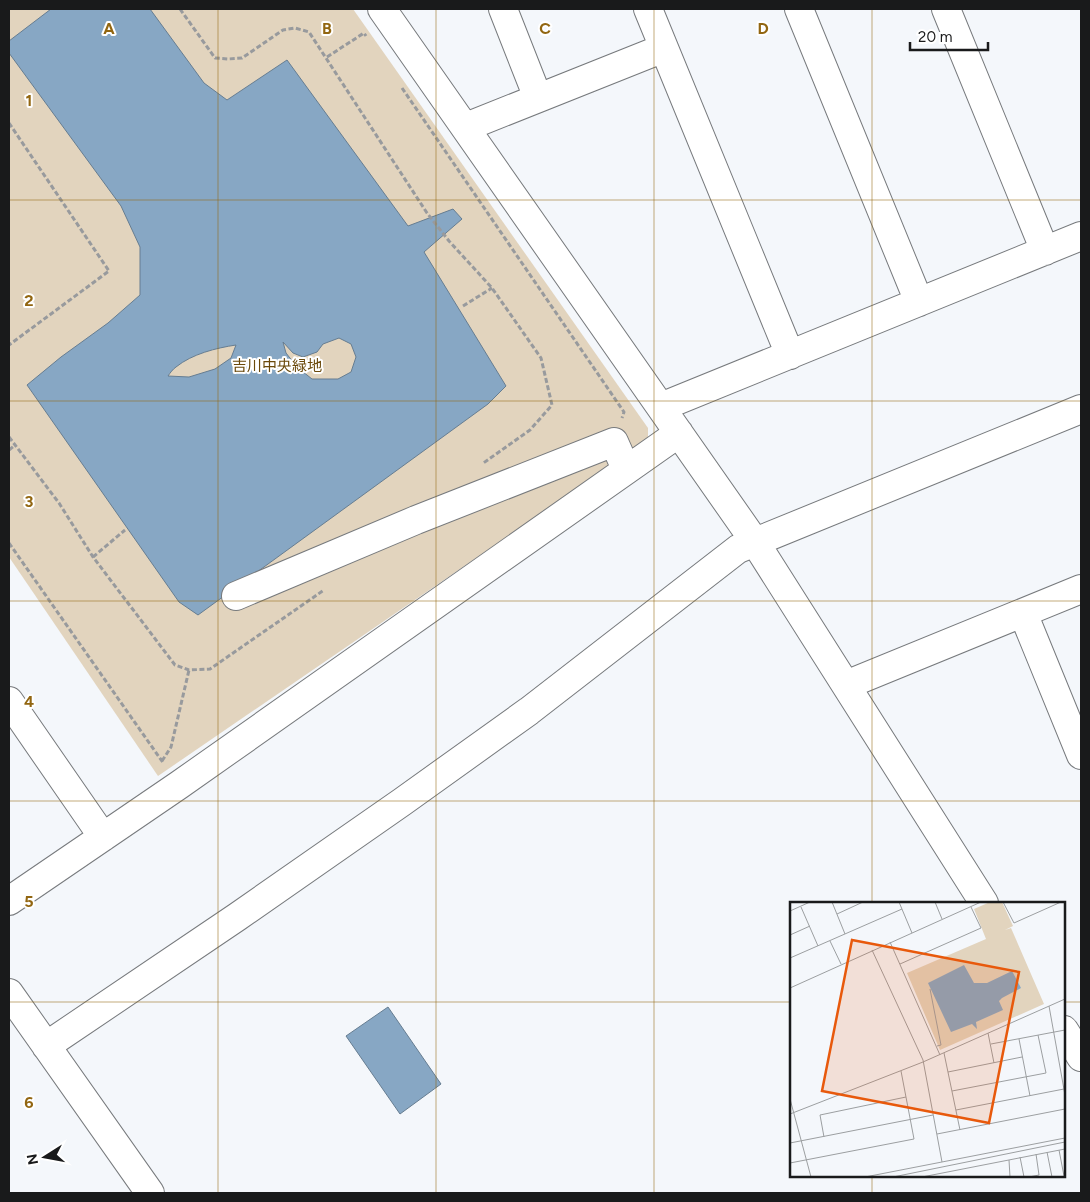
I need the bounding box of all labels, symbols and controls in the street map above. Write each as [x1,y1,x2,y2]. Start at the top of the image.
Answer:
text: A [103,19,115,38]
text: B [322,19,332,38]
text: C [539,19,551,38]
text: D [757,19,769,38]
scale bar [910,20,988,52]
text: 20 m [918,28,952,46]
text: 1 [26,91,32,110]
text: 2 [24,291,34,310]
park label: 吉川中央緑地 [232,357,322,375]
text: 3 [25,492,34,511]
text: 4 [24,692,34,711]
text: 5 [24,892,34,911]
inset map [790,902,1065,1177]
text: 6 [24,1093,34,1112]
north arrow [20,1132,70,1182]
text: N [23,1152,42,1166]

